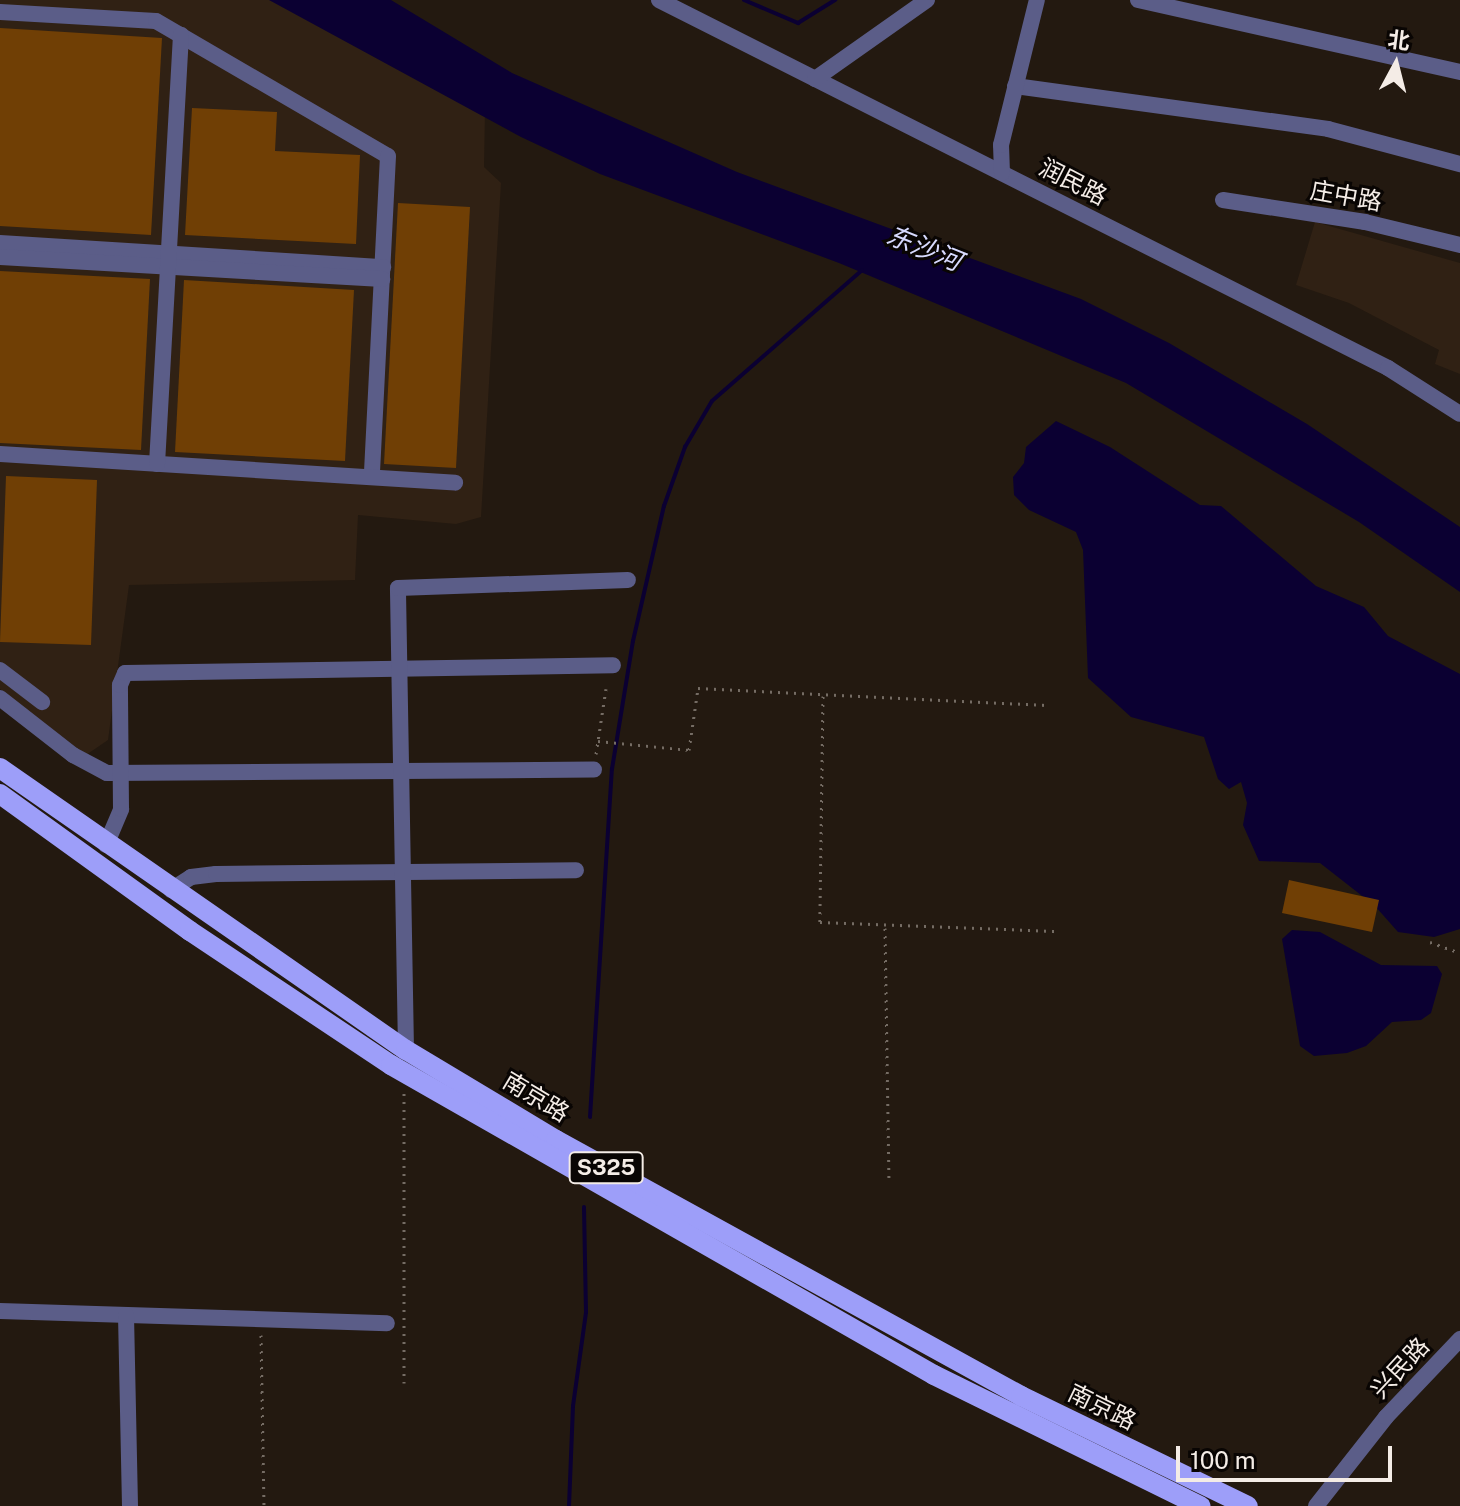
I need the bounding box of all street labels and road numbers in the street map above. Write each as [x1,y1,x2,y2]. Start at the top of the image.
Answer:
street label: 润民路 [1034,153,1112,211]
street label: 庄中路 [1308,176,1384,216]
street label: 南京路 [498,1066,574,1128]
road number: S325 [568,1150,644,1186]
street label: 兴民路 [1365,1332,1435,1404]
street label: 南京路 [1063,1378,1141,1436]

